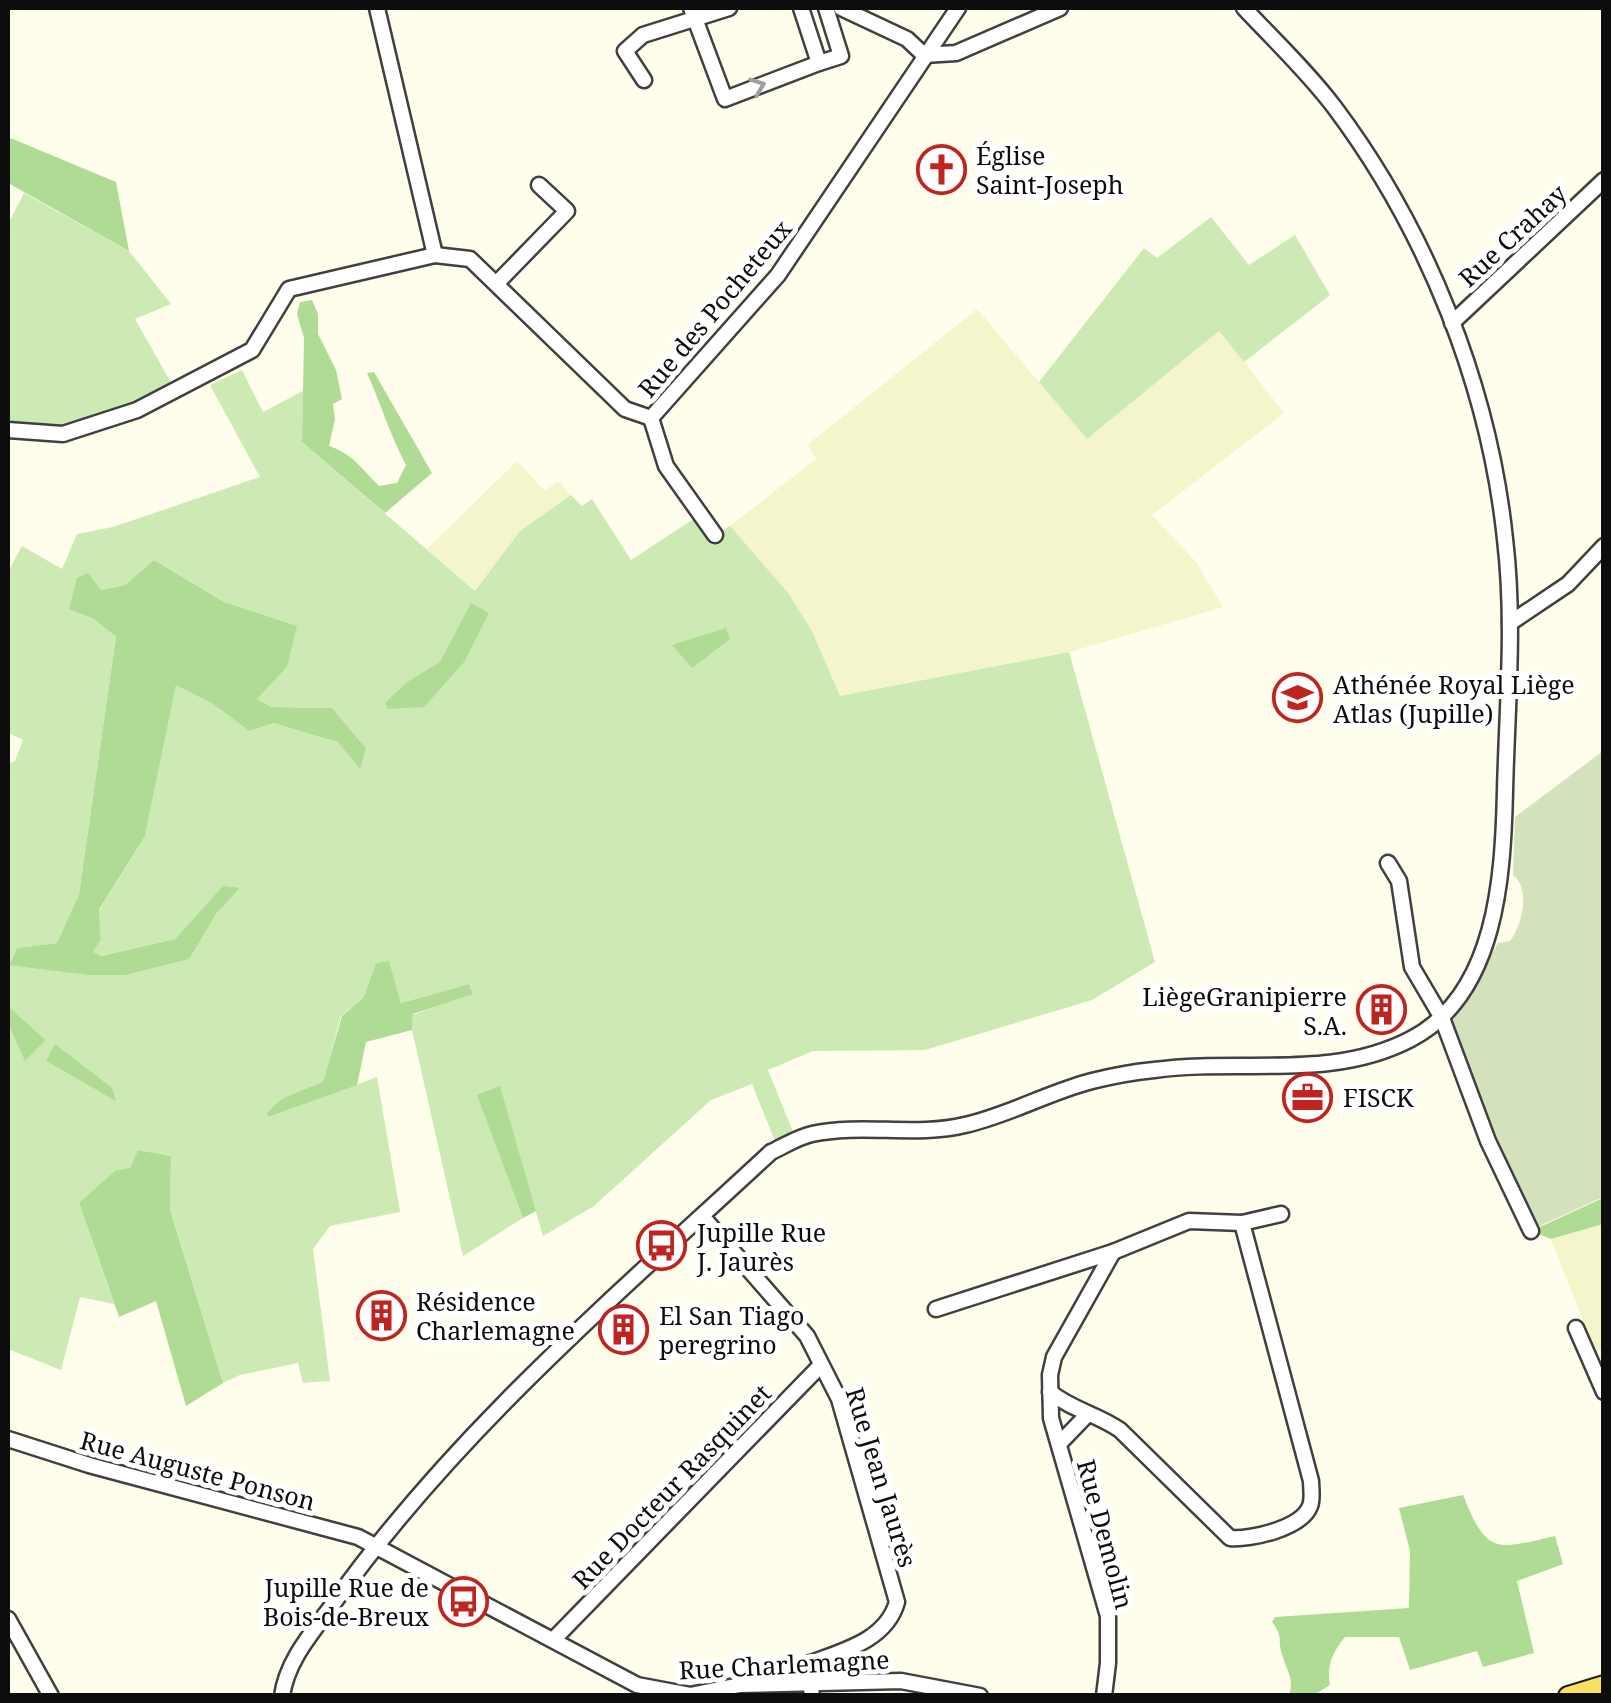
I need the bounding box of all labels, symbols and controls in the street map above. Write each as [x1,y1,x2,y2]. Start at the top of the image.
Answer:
one-way arrow [749,77,766,98]
place label: Église Saint-Joseph [976,138,1124,201]
church icon: Église Saint-Joseph [915,143,967,195]
street label: Rue Crahay [1451,175,1574,294]
street label: Rue des Pocheteux [630,212,799,404]
place label: Athénée Royal Liège Atlas (Jupille) [1333,667,1575,730]
school or university icon: Athénée Royal Liège Atlas (Jupille) [1272,672,1324,724]
place label: LiègeGranipierre S.A. [1142,979,1347,1042]
building icon: LiègeGranipierre S.A. [1356,984,1408,1036]
office icon: FISCK [1282,1071,1334,1123]
place label: FISCK [1343,1080,1414,1114]
place label: Jupille Rue J. Jaurès [696,1215,826,1278]
bus stop icon: Jupille Rue J. Jaurès [636,1220,688,1272]
place label: Résidence Charlemagne [416,1284,575,1347]
building icon: Résidence Charlemagne [355,1289,407,1341]
place label: El San Tiago peregrino [659,1298,804,1361]
building icon: El San Tiago peregrino [598,1303,650,1355]
street label: Rue Docteur Rasquinet [564,1376,778,1596]
street label: Rue Jean Jaurès [838,1383,926,1571]
street label: Rue Auguste Ponson [77,1422,319,1518]
street label: Rue Demolin [1070,1455,1142,1613]
place label: Jupille Rue de Bois-de-Breux [263,1570,430,1633]
bus stop icon: Jupille Rue de Bois-de-Breux [438,1575,490,1627]
street label: Rue Charlemagne [678,1642,890,1686]

